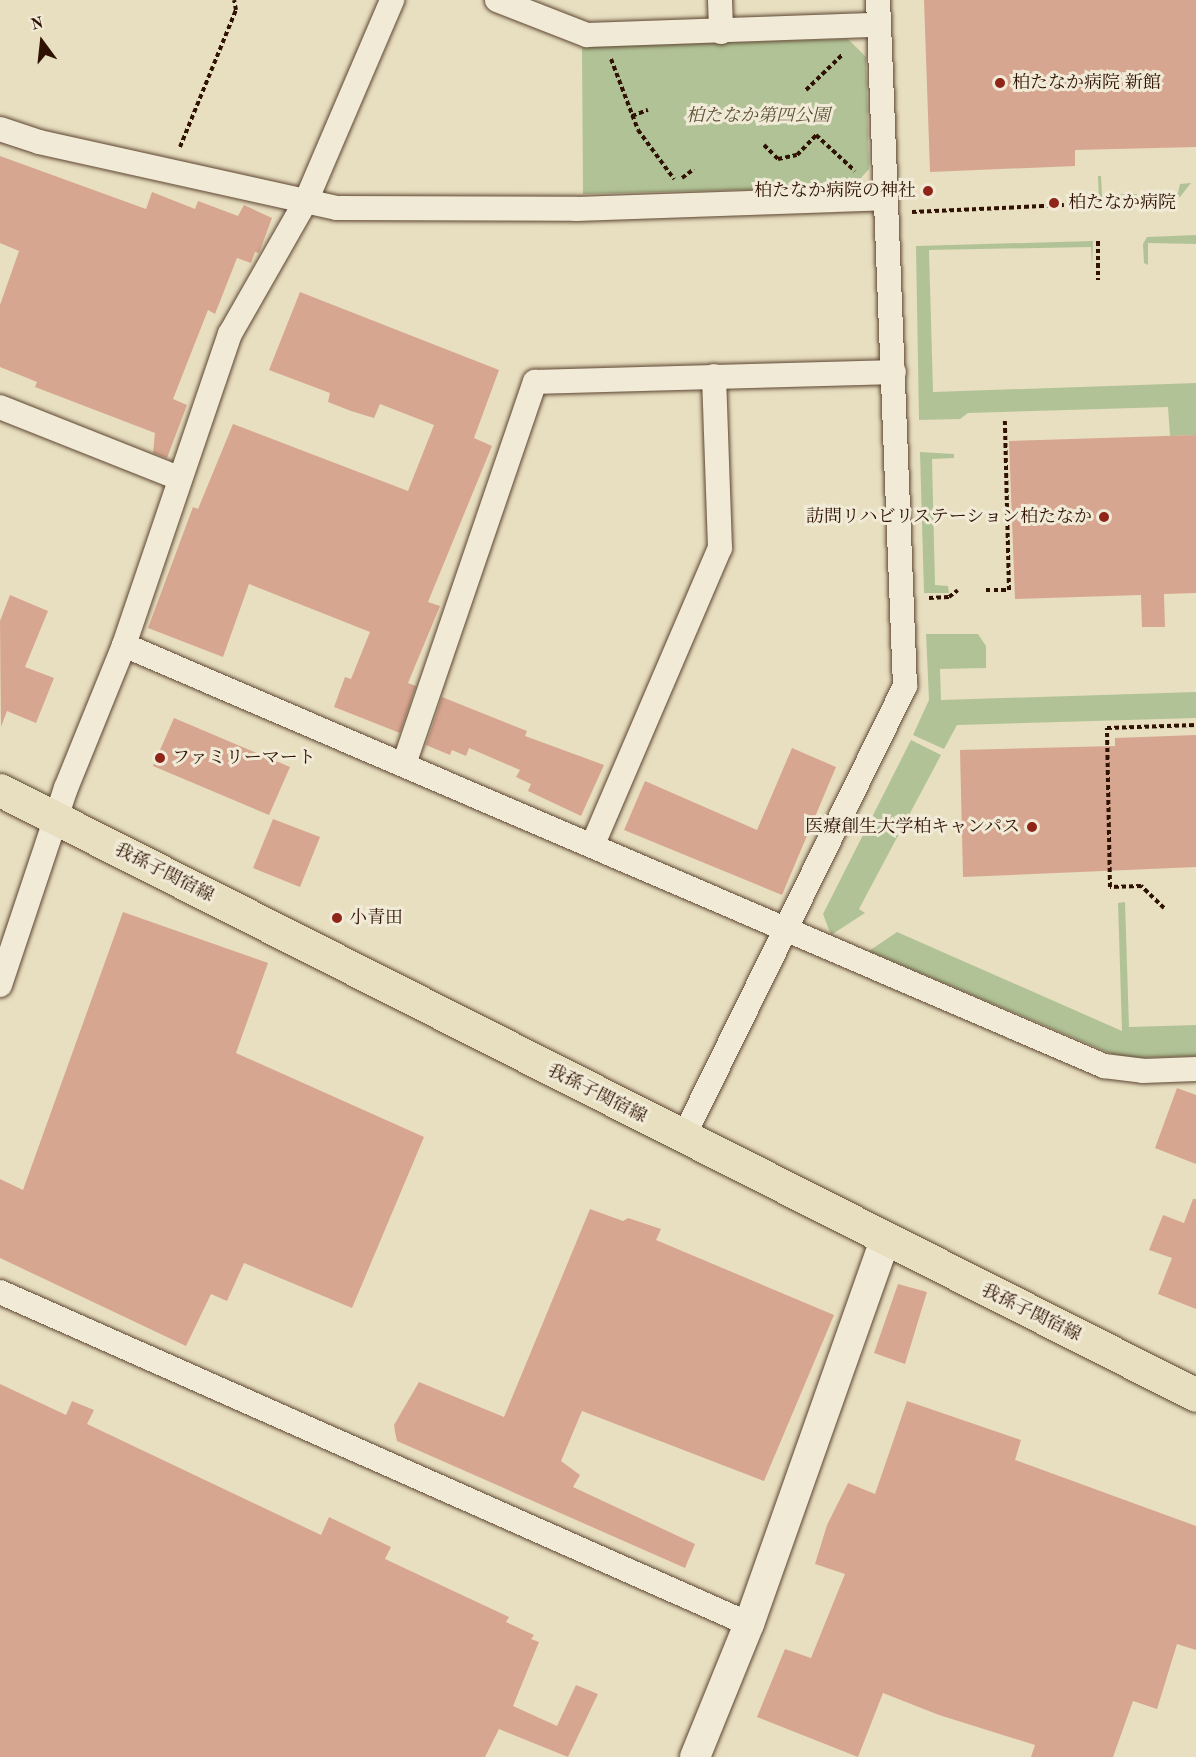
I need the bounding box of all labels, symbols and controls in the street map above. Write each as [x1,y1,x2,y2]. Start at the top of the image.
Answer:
north arrow [12,12,72,72]
text: N [29,15,45,34]
place label: 柏たなか病院 新館 [1012,72,1161,94]
marker: 柏たなか病院 新館 [993,76,1007,90]
park label: 柏たなか第四公園 [686,105,830,127]
place label: 柏たなか病院の神社 [754,180,916,202]
marker: 柏たなか病院の神社 [921,184,935,198]
place label: 柏たなか病院 [1068,192,1176,214]
marker: 柏たなか病院 [1045,194,1063,212]
place label: 訪問リハビリステーション柏たなか [804,506,1092,528]
marker: 訪問リハビリステーション柏たなか [1097,510,1111,524]
place label: ファミリーマート [172,747,316,769]
marker: ファミリーマート [153,751,167,765]
place label: 医療創生大学柏キャンパス [804,816,1020,838]
marker: 医療創生大学柏キャンパス [1025,820,1039,834]
street label: 我孫子関宿線 [111,839,217,907]
place label: 小青田 [349,907,403,929]
marker: 小青田 [330,911,344,925]
street label: 我孫子関宿線 [544,1060,650,1128]
street label: 我孫子関宿線 [978,1280,1084,1346]

